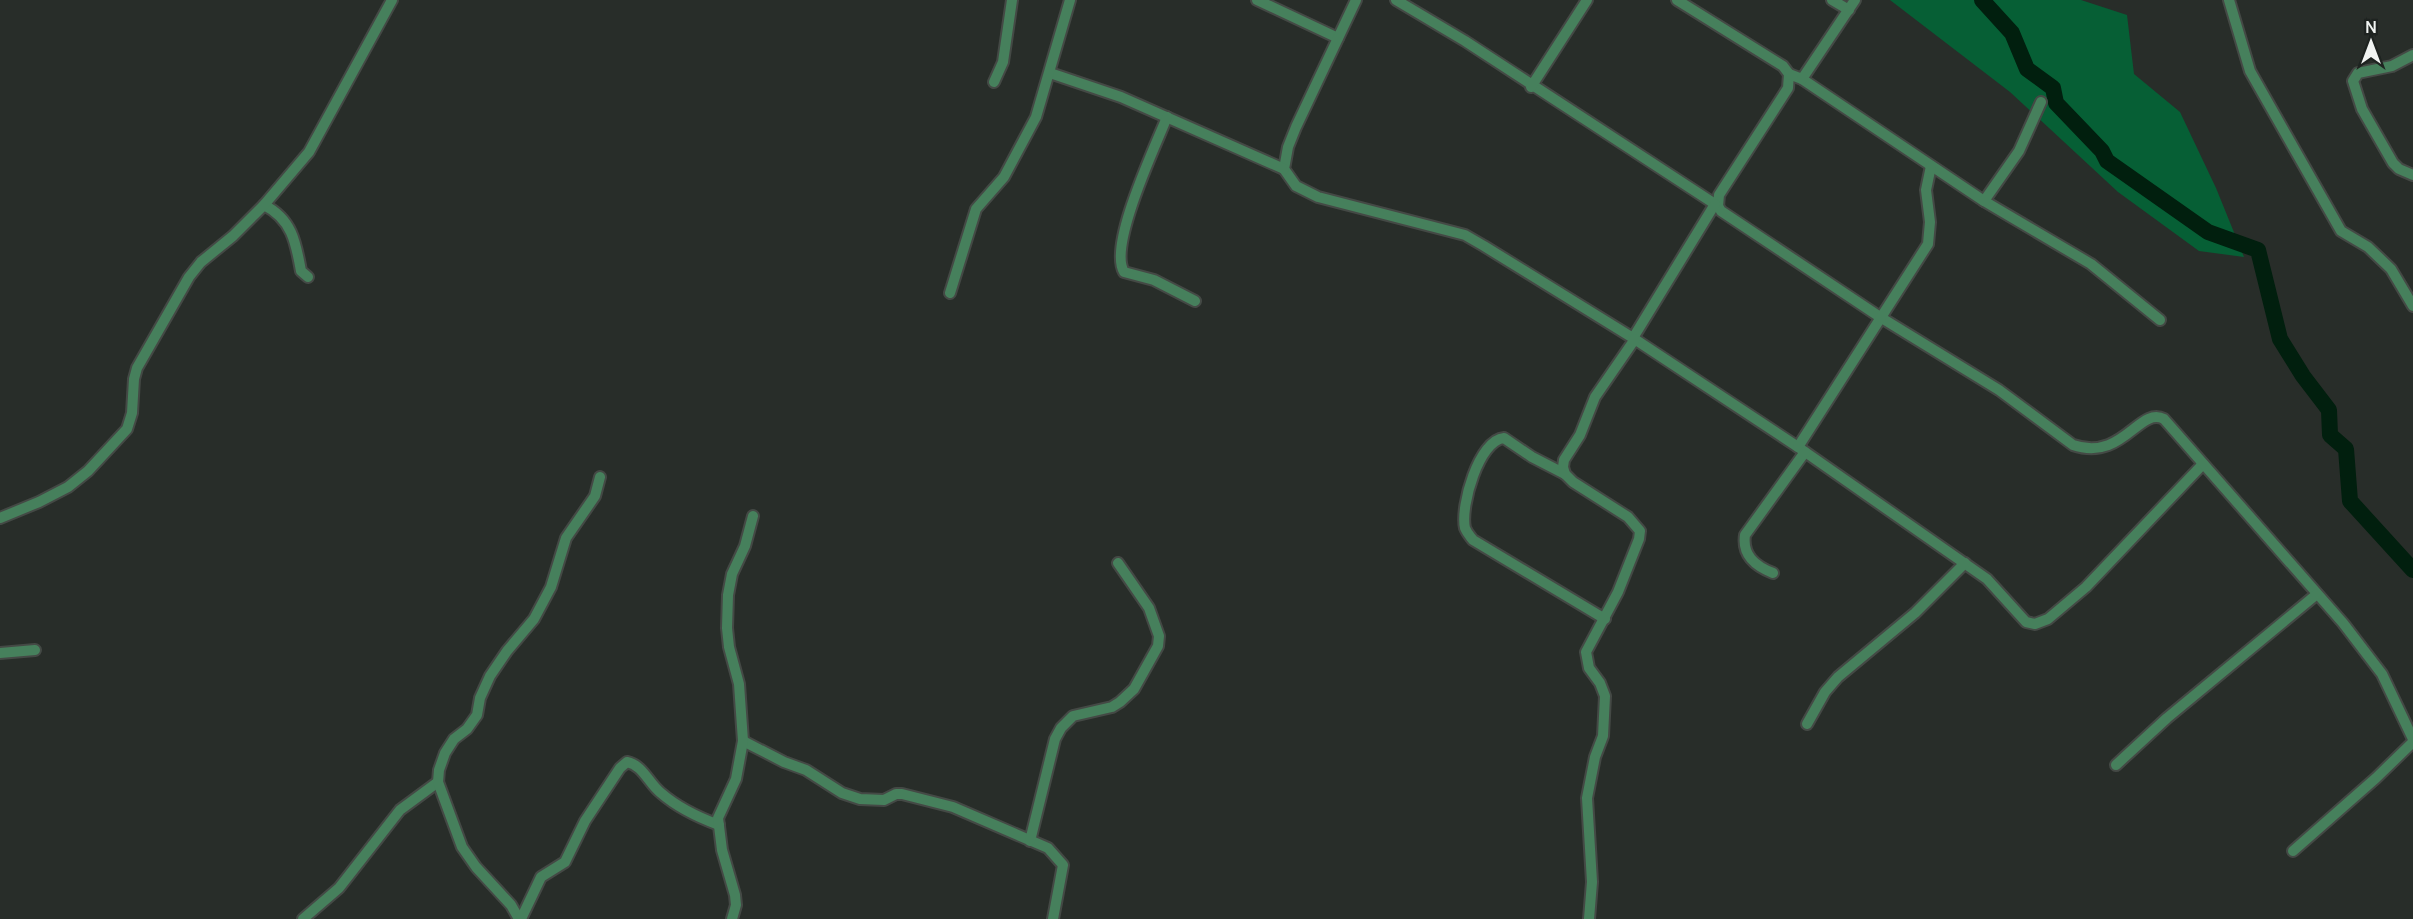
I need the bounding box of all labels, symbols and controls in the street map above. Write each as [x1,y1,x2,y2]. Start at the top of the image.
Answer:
north arrow [2341,12,2401,72]
text: N [2365,16,2377,38]

